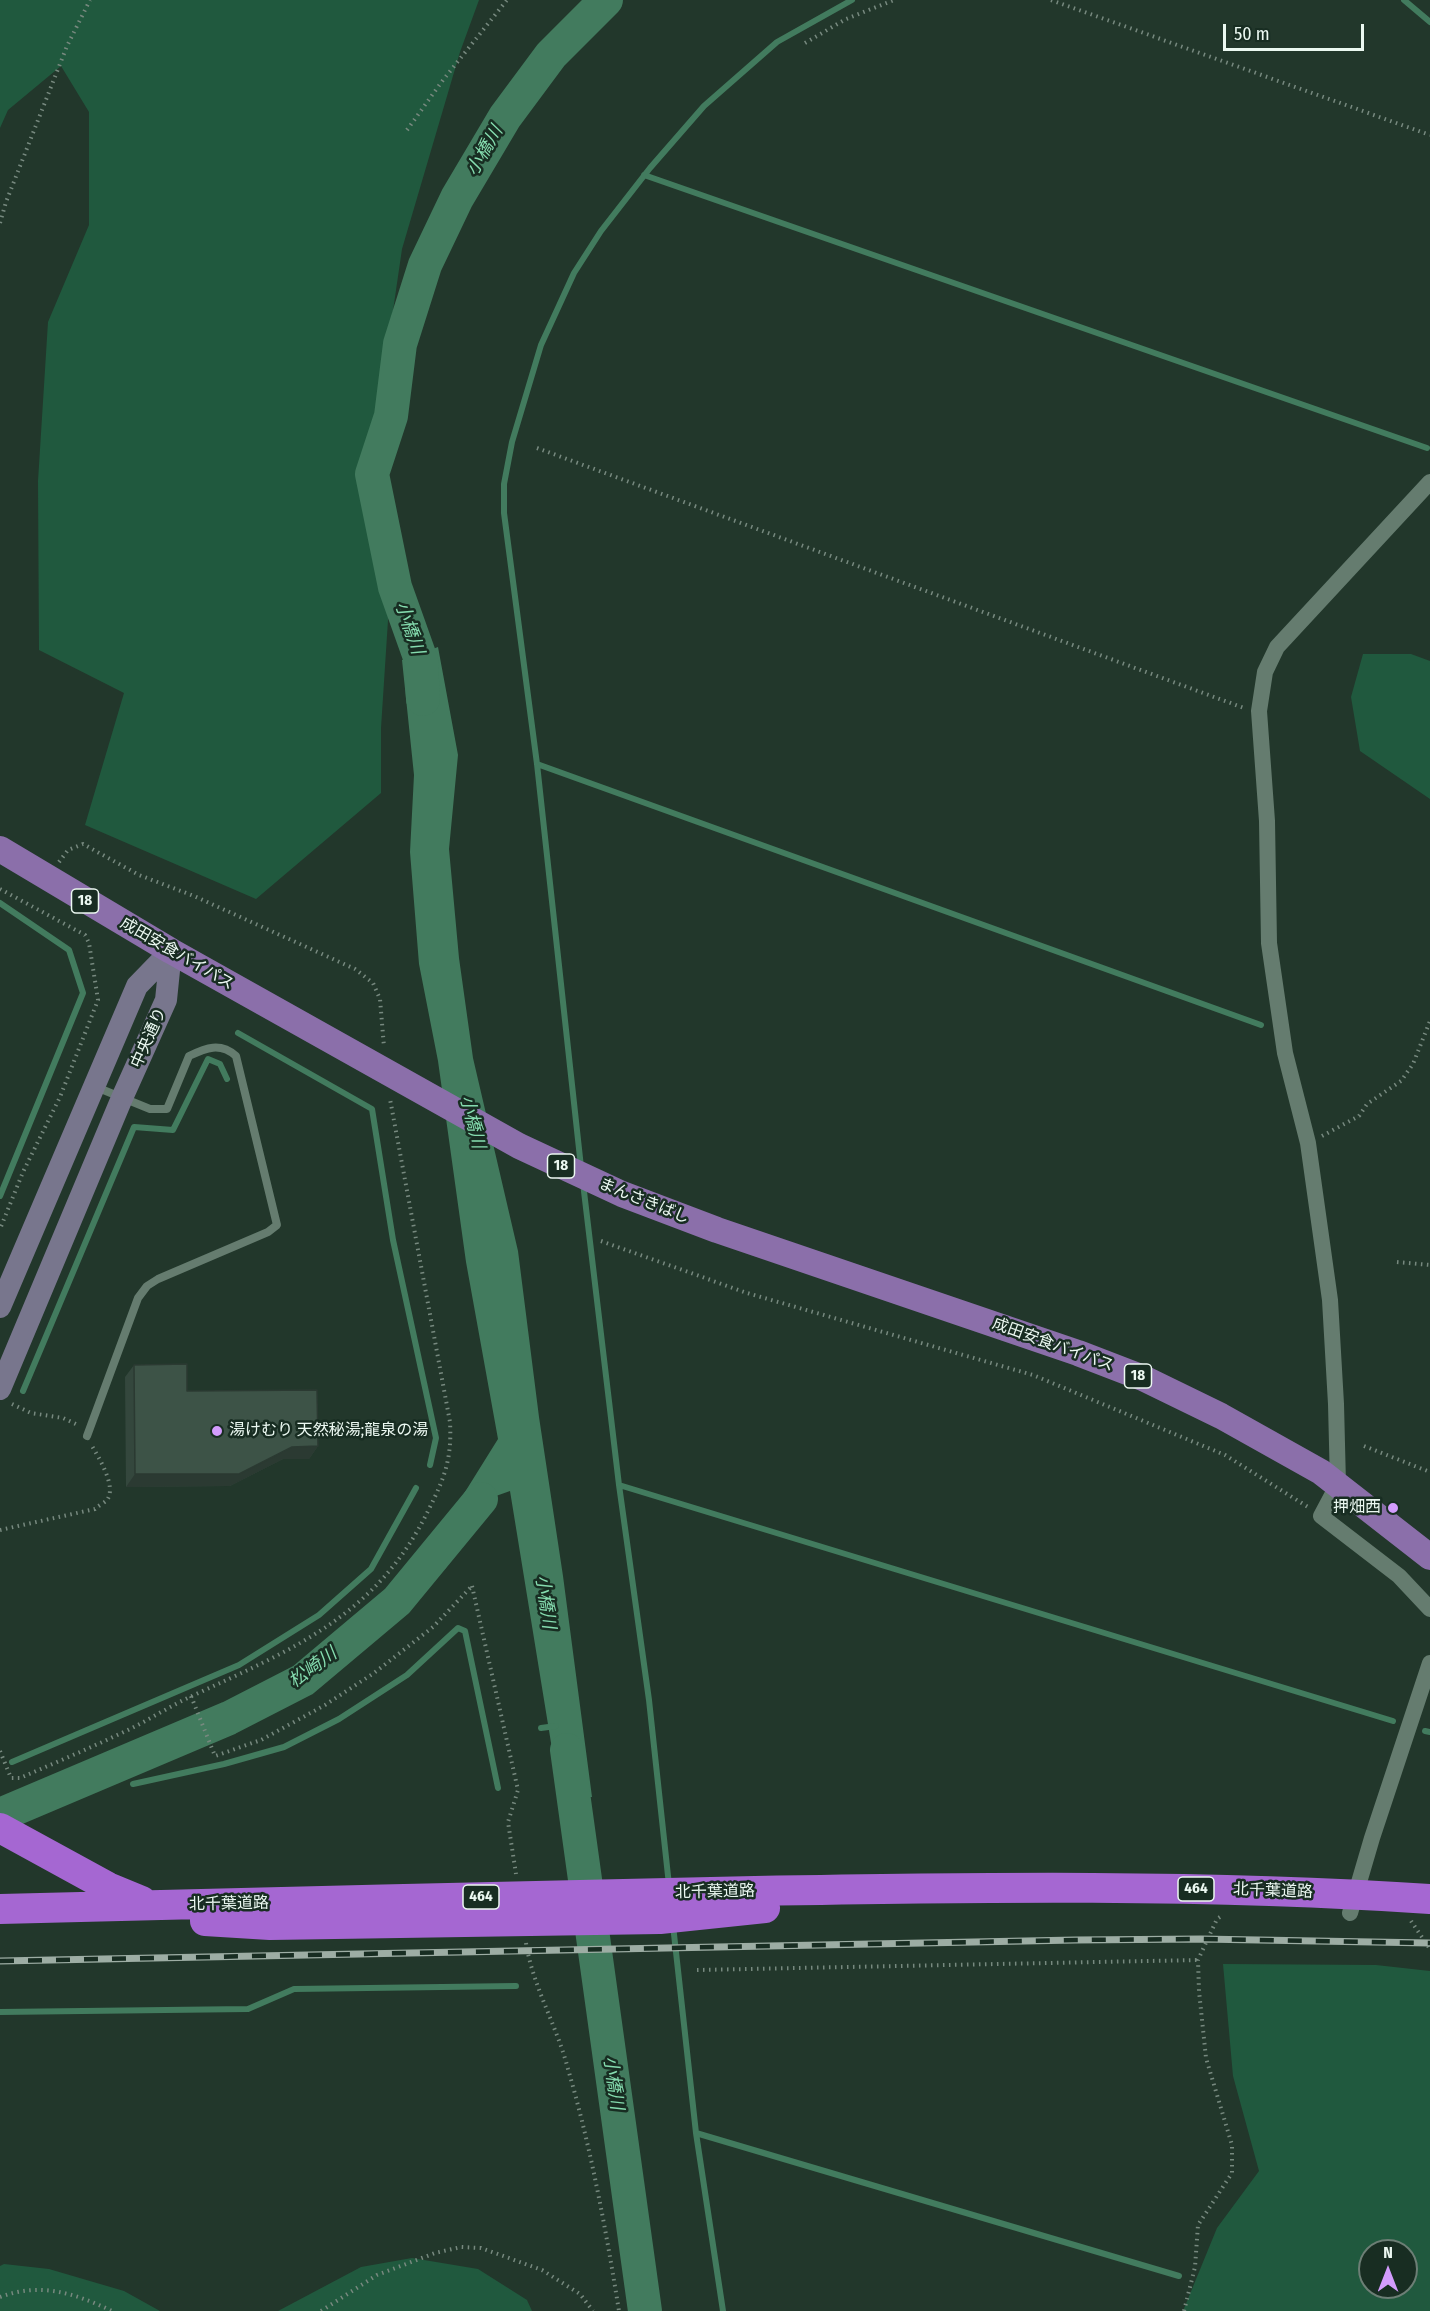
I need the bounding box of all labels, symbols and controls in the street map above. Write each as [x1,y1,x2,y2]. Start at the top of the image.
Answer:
scale bar [1226,12,1367,50]
text: 50 m [1234,23,1270,45]
water label: 小橋川 [462,122,508,180]
water label: 小橋川 [390,599,428,657]
road number: 18 [72,889,98,913]
street label: 成田安食バイパス [117,914,237,994]
street label: 中央通り [127,1005,171,1071]
water label: 小橋川 [455,1093,489,1151]
road number: 18 [548,1154,574,1178]
street label: まんさきばし [596,1174,692,1228]
street label: 成田安食バイパス [990,1314,1116,1376]
road number: 18 [1124,1364,1152,1388]
place label: 湯けむり 天然秘湯;龍泉の湯 [229,1421,428,1441]
marker: 湯けむり 天然秘湯;龍泉の湯 [210,1424,224,1438]
place label: 押畑西 [1333,1498,1381,1518]
marker: 押畑西 [1386,1501,1400,1515]
water label: 小橋川 [531,1574,559,1630]
water label: 松崎川 [285,1643,341,1693]
road number: 464 [1178,1877,1214,1901]
street label: 北千葉道路 [1233,1880,1313,1902]
street label: 北千葉道路 [675,1882,755,1902]
road number: 464 [463,1885,499,1909]
street label: 北千葉道路 [189,1894,269,1914]
water label: 小橋川 [599,2055,627,2111]
north arrow [1358,2239,1418,2299]
text: N [1383,2243,1393,2262]

